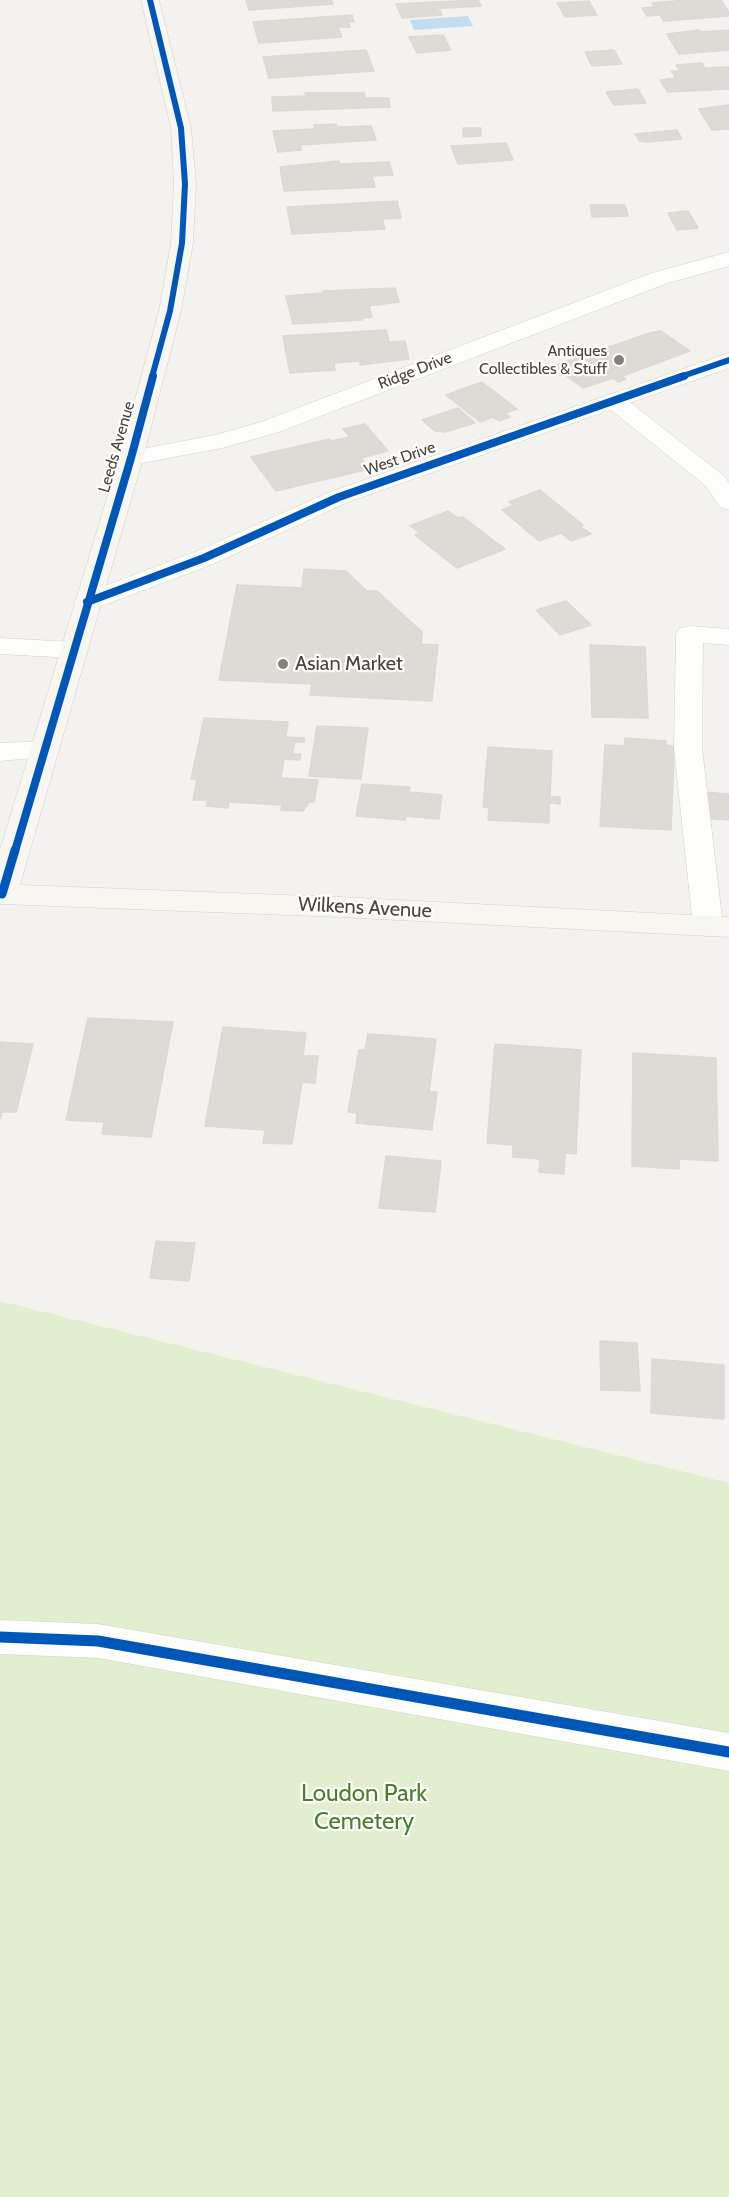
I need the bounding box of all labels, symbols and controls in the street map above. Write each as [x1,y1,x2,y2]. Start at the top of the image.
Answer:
place label: Antiques Collectibles & Stuff [479,341,607,379]
street label: Ridge Drive [375,348,455,394]
marker: Antiques Collectibles & Stuff [612,353,626,367]
street label: Leeds Avenue [95,399,139,495]
street label: West Drive [362,438,438,480]
place label: Asian Market [295,652,403,676]
marker: Asian Market [276,657,290,671]
street label: Wilkens Avenue [298,893,432,923]
park label: Loudon Park Cemetery [301,1780,427,1836]

